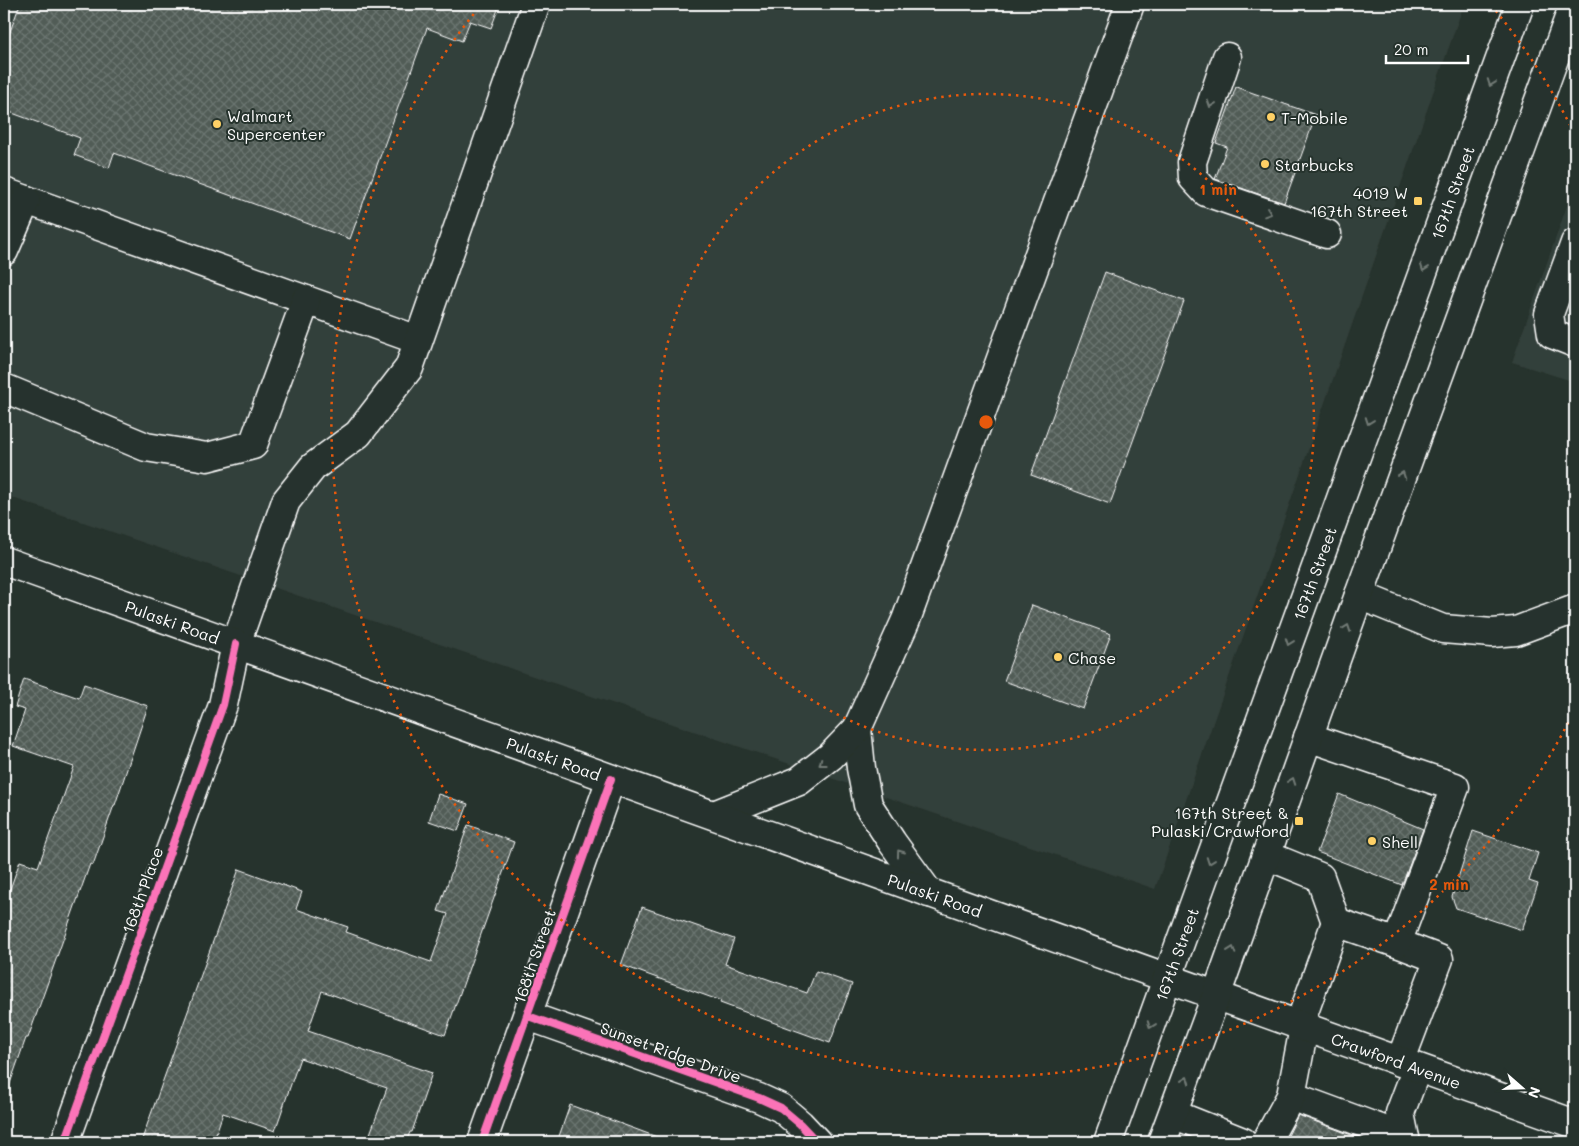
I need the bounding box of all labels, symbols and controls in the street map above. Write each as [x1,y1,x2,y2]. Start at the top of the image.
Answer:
scale bar [1386,32,1469,64]
text: 20 m [1394,39,1428,59]
one-way arrow [1487,78,1497,86]
one-way arrow [1207,99,1217,107]
place label: Walmart Supercenter [227,105,326,144]
place label: T-Mobile [1281,107,1348,128]
marker: T-Mobile [1265,111,1277,123]
marker: Walmart Supercenter [211,118,223,130]
street label: 167th Street [1425,143,1478,242]
place label: Starbucks [1275,154,1354,175]
marker: Starbucks [1259,158,1271,170]
text: 1 min [1199,179,1237,199]
place label: 4019 W 167th Street [1310,182,1408,221]
marker: 4019 W 167th Street [1412,195,1424,207]
one-way arrow [1263,208,1271,218]
one-way arrow [1420,263,1430,272]
centre of rings [977,413,995,431]
one-way arrow [1365,416,1375,425]
one-way arrow [1396,471,1406,480]
street label: 167th Street [1287,524,1340,623]
street label: Pulaski Road [122,595,223,648]
one-way arrow [1341,624,1351,632]
one-way arrow [1285,638,1295,646]
place label: Chase [1068,647,1116,668]
marker: Chase [1052,651,1064,663]
street label: Pulaski Road [504,731,604,785]
one-way arrow [819,758,828,766]
one-way arrow [1286,777,1296,785]
place label: 167th Street & Pulaski/Crawford [1151,802,1289,841]
marker: 167th Street & Pulaski/Crawford [1293,815,1305,827]
place label: Shell [1382,831,1418,852]
marker: Shell [1366,835,1378,847]
street label: 168th Place [117,844,167,936]
one-way arrow [897,850,906,859]
one-way arrow [1206,856,1216,865]
street label: Pulaski Road [885,868,985,921]
text: 2 min [1429,874,1469,894]
street label: 167th Street [1150,904,1203,1004]
street label: 168th Street [508,906,560,1006]
one-way arrow [1226,947,1236,955]
street label: Sunset Ridge Drive [598,1017,744,1087]
one-way arrow [1147,1020,1157,1029]
street label: Crawford Avenue [1329,1027,1464,1093]
north arrow [1496,1064,1546,1114]
one-way arrow [1180,1076,1190,1085]
text: N [1524,1084,1545,1101]

